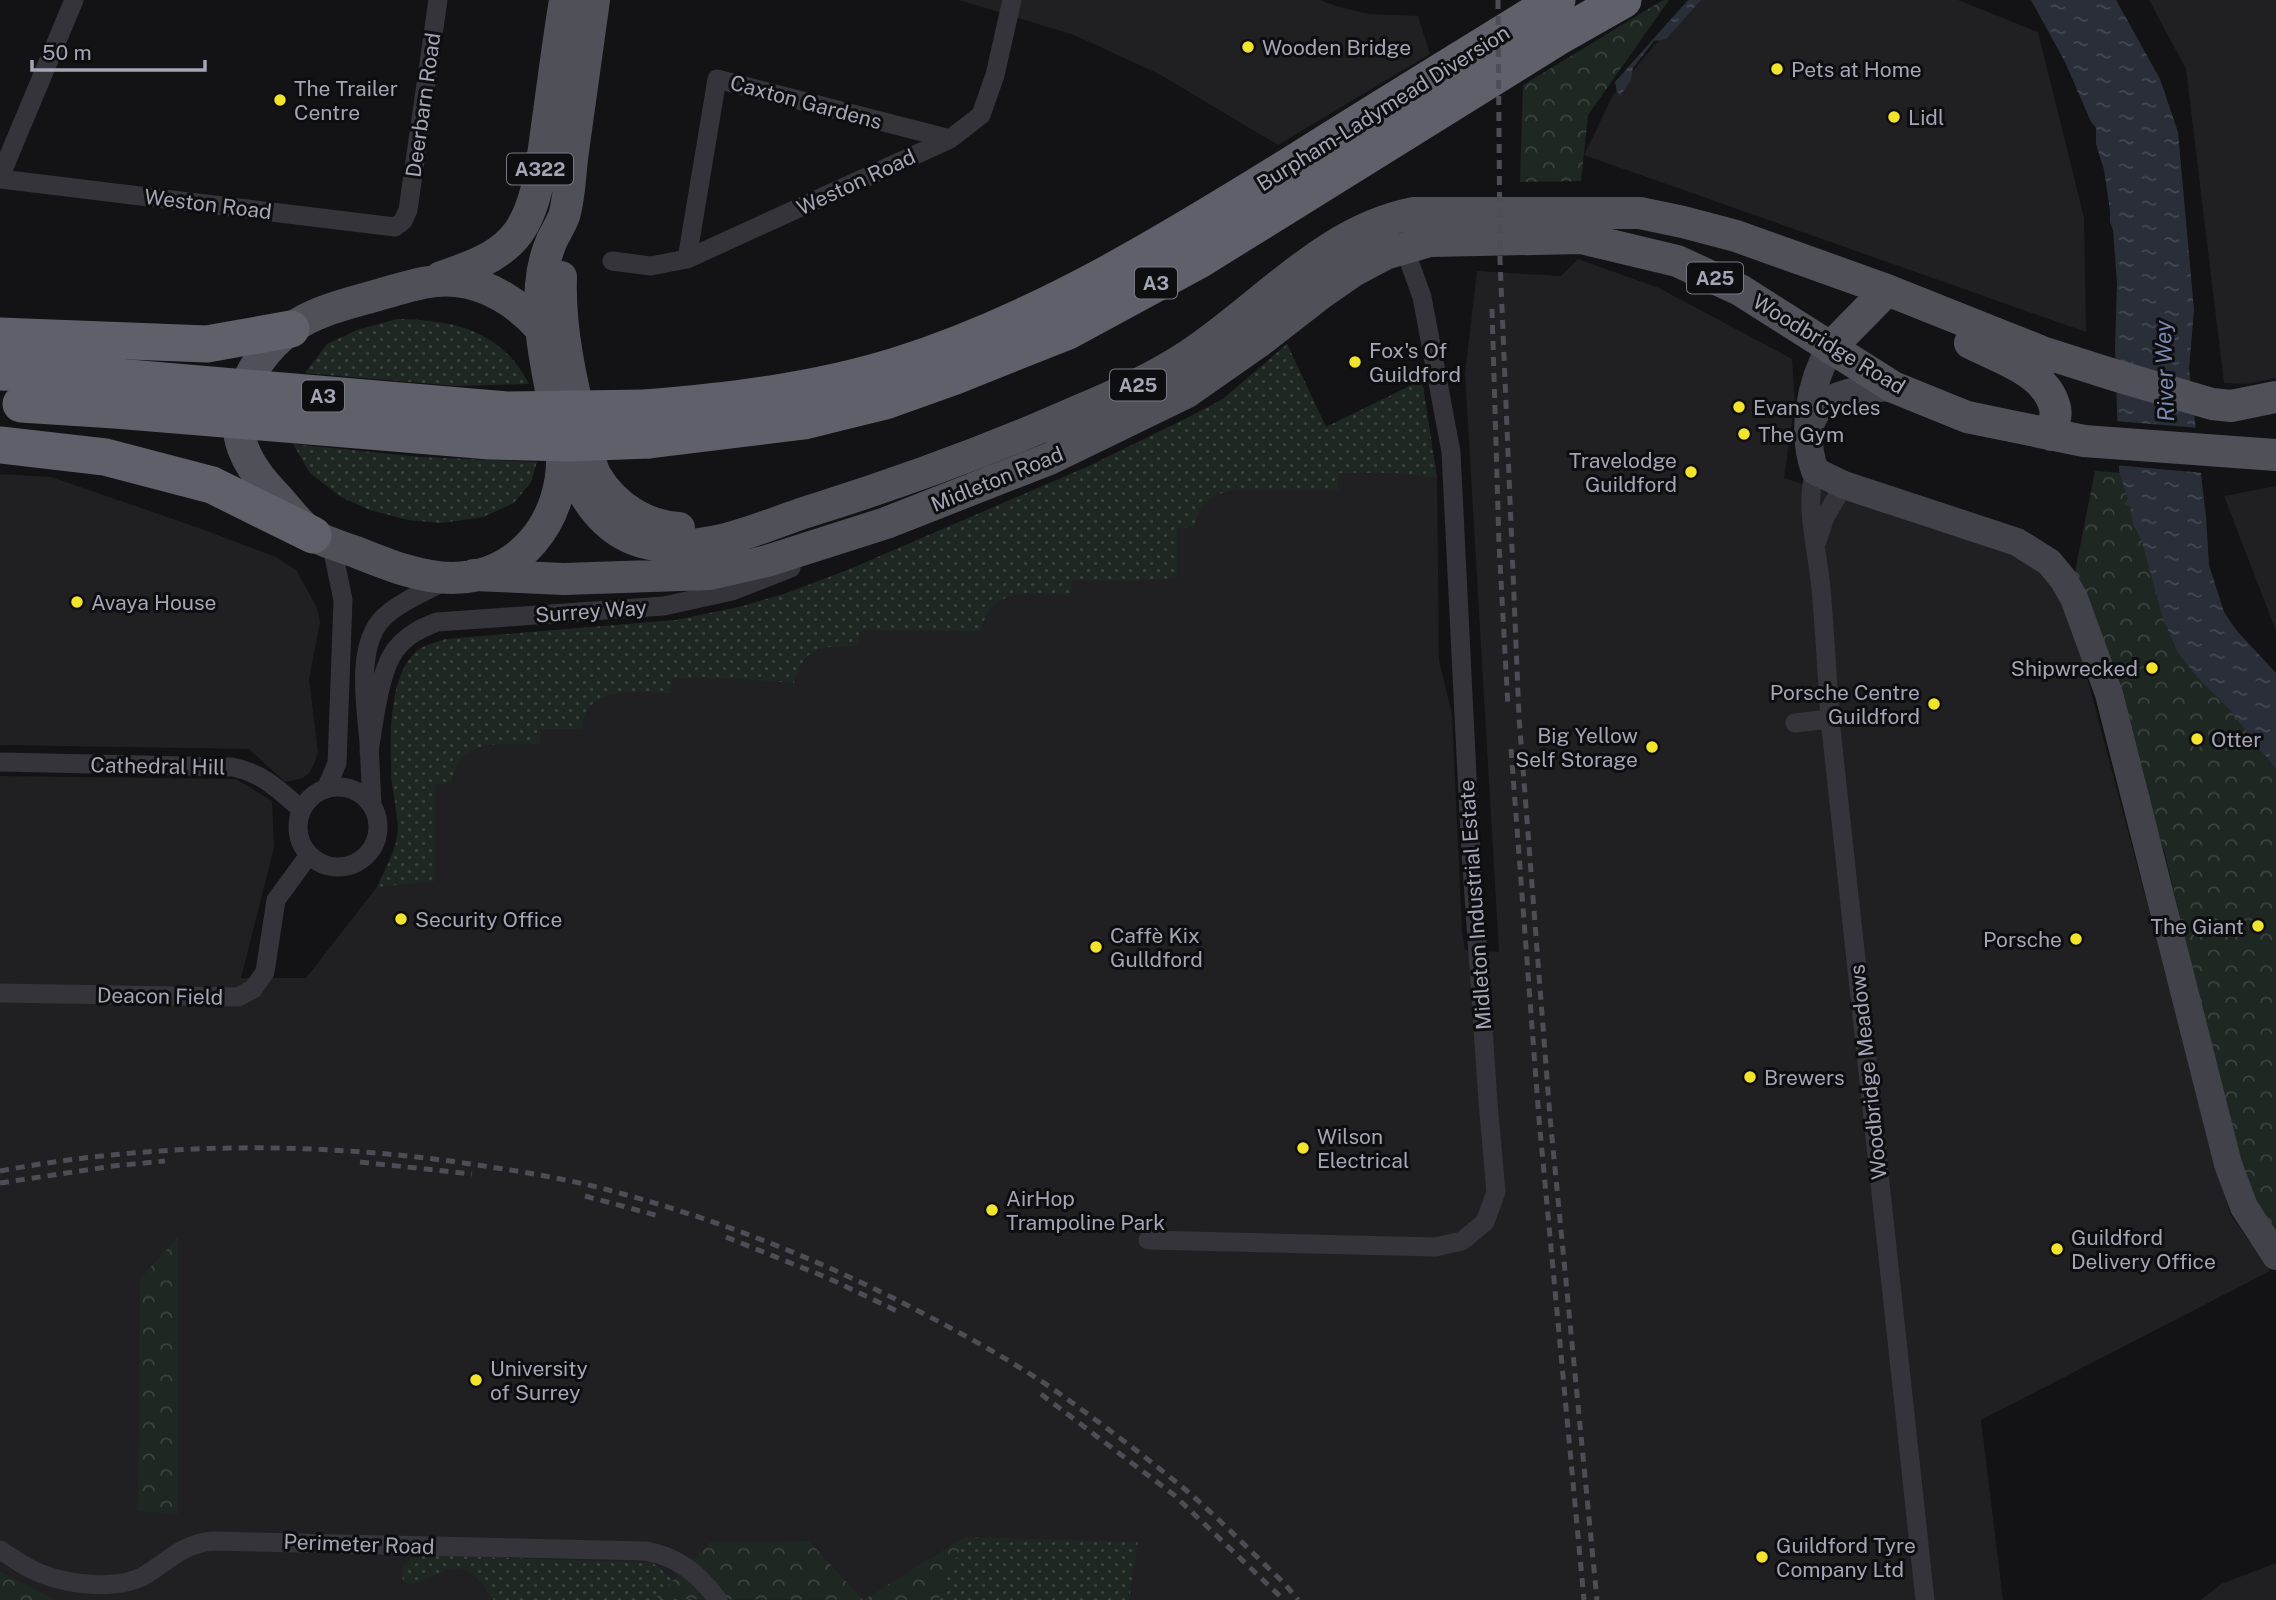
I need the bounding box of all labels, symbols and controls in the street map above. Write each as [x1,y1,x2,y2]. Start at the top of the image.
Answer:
street label: Burpham-Ladymead Diversion [1252,20,1514,196]
scale bar [32,28,205,72]
street label: Deerbarn Road [400,31,446,179]
place label: Wooden Bridge [1262,35,1411,60]
marker: Wooden Bridge [1240,39,1256,55]
text: 50 m [42,40,92,65]
place label: Pets at Home [1791,57,1922,82]
marker: Pets at Home [1769,61,1785,77]
street label: Caxton Gardens [727,70,885,134]
place label: The Trailer Centre [294,76,398,125]
marker: The Trailer Centre [272,92,288,108]
place label: Lidl [1908,105,1944,130]
marker: Lidl [1886,109,1902,125]
street label: Weston Road [793,144,919,220]
road number: A322 [507,154,573,184]
street label: Weston Road [143,184,273,224]
road number: A25 [1687,262,1743,294]
road number: A3 [1135,268,1177,298]
street label: Woodbridge Road [1748,289,1910,399]
water label: River Wey [2149,319,2179,422]
place label: Fox's Of Guildford [1369,338,1461,387]
marker: Fox's Of Guildford [1347,354,1363,370]
road number: A25 [1110,370,1166,400]
road number: A3 [302,380,344,412]
place label: Evans Cycles [1753,395,1880,420]
marker: Evans Cycles [1731,399,1747,415]
place label: The Gym [1758,422,1844,447]
marker: The Gym [1736,426,1752,442]
street label: Midleton Road [927,441,1067,517]
place label: Travelodge Guildford [1569,448,1677,497]
marker: Travelodge Guildford [1683,464,1699,480]
place label: Avaya House [91,590,216,615]
marker: Avaya House [69,594,85,610]
street label: Surrey Way [534,595,648,627]
place label: Shipwrecked [2011,656,2138,681]
marker: Shipwrecked [2144,660,2160,676]
place label: Porsche Centre Guildford [1770,680,1920,729]
marker: Porsche Centre Guildford [1926,696,1942,712]
place label: Big Yellow Self Storage [1515,723,1638,772]
place label: Otter [2211,727,2261,752]
marker: Otter [2189,731,2205,747]
marker: Big Yellow Self Storage [1644,739,1660,755]
street label: Cathedral Hill [90,752,226,780]
street label: Midleton Industrial Estate [1454,779,1496,1031]
place label: Security Office [415,907,562,932]
marker: Security Office [393,911,409,927]
place label: The Giant [2151,914,2244,939]
marker: The Giant [2250,918,2266,934]
place label: Caffè Kix Gulldford [1110,923,1203,972]
place label: Porsche [1983,927,2062,952]
marker: Porsche [2068,931,2084,947]
marker: Caffè Kix Gulldford [1088,939,1104,955]
street label: Woodbridge Meadows [1844,963,1892,1181]
street label: Deacon Field [97,982,223,1010]
place label: Brewers [1764,1065,1845,1090]
marker: Brewers [1742,1069,1758,1085]
place label: Wilson Electrical [1317,1124,1409,1173]
marker: Wilson Electrical [1295,1140,1311,1156]
place label: AirHop Trampoline Park [1006,1186,1165,1235]
marker: AirHop Trampoline Park [984,1202,1000,1218]
place label: Guildford Delivery Office [2071,1225,2216,1274]
marker: Guildford Delivery Office [2049,1241,2065,1257]
place label: University of Surrey [490,1356,588,1405]
marker: University of Surrey [468,1372,484,1388]
street label: Perimeter Road [283,1529,435,1559]
place label: Guildford Tyre Company Ltd [1776,1533,1916,1582]
marker: Guildford Tyre Company Ltd [1754,1549,1770,1565]

